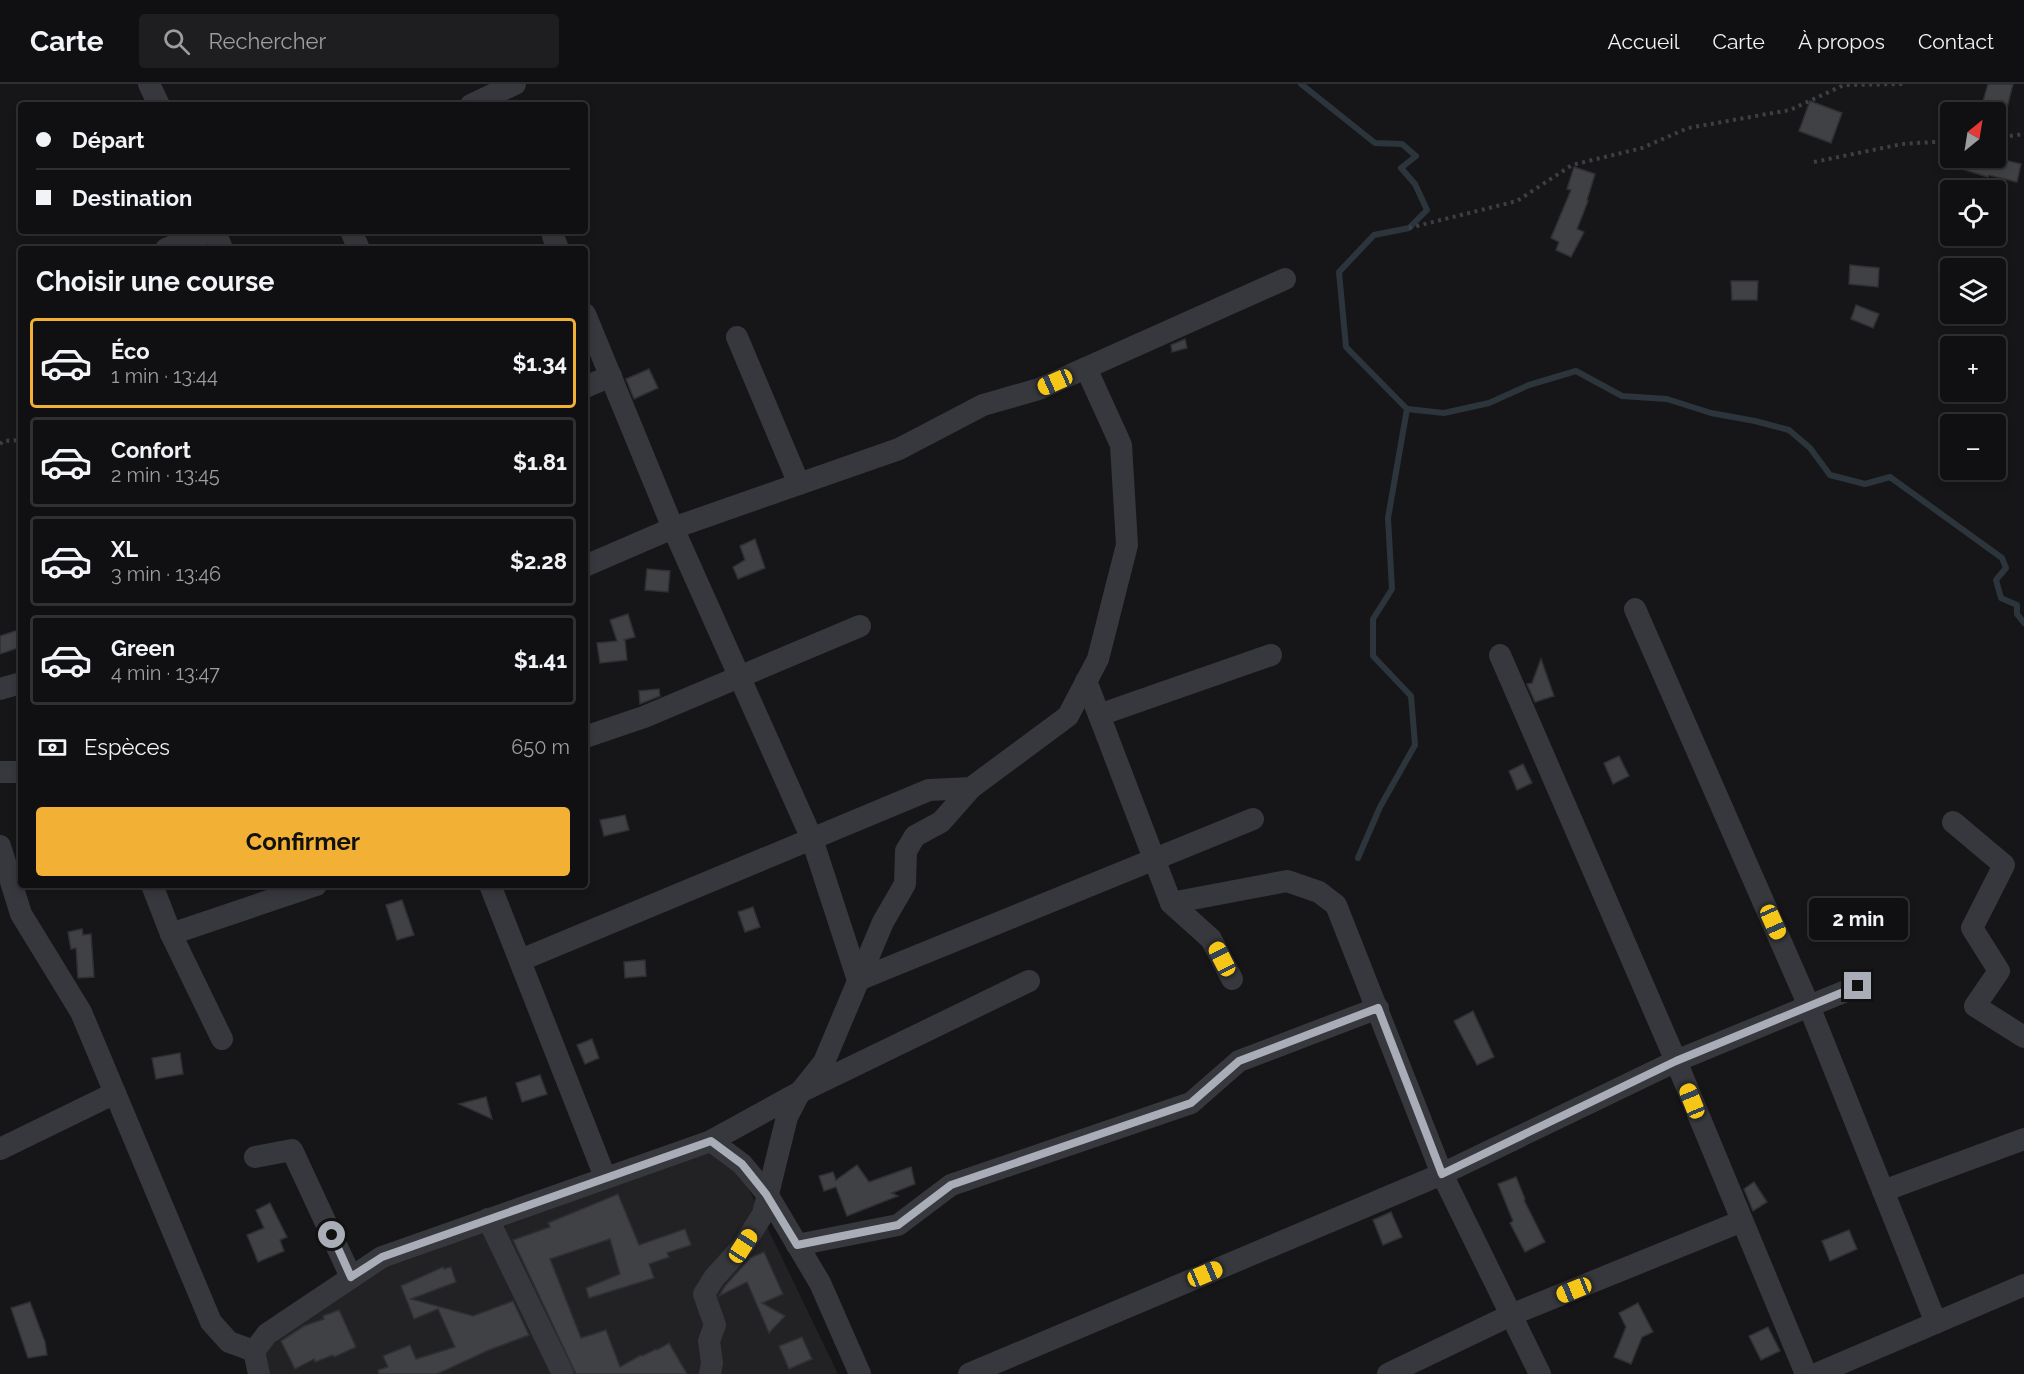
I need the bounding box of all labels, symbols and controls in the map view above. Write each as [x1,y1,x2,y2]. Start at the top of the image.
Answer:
search box [139,14,559,68]
text: Carte [30,25,103,58]
icon: search [160,25,193,58]
text: Rechercher [208,28,326,54]
text: Accueil [1608,29,1680,54]
text: Carte [1713,29,1765,54]
text: À propos [1798,29,1885,54]
text: Contact [1918,29,1994,54]
north arrow [1940,102,2006,168]
map controls [1940,102,2006,480]
text: Départ [72,127,144,153]
button: locate [1940,180,2006,246]
text: Destination [72,185,192,211]
button: layers [1940,258,2006,324]
text: Choisir une course [36,266,274,297]
icon: car [39,336,93,390]
button: + [1940,336,2006,402]
text: Éco [111,338,150,364]
text: $1.34 [512,350,567,376]
text: 1 min · 13:44 [111,364,218,388]
car [1035,366,1075,398]
button: − [1940,414,2006,480]
icon: car [39,435,93,489]
text: Confort [111,437,191,463]
text: $1.81 [513,449,567,475]
text: 2 min · 13:45 [111,463,220,487]
icon: car [39,534,93,588]
text: XL [111,536,138,562]
text: $2.28 [510,548,567,574]
text: 3 min · 13:46 [111,562,221,586]
icon: car [39,633,93,687]
text: Green [111,635,175,661]
text: $1.41 [514,647,567,673]
text: 4 min · 13:47 [111,661,220,685]
icon: cash [36,731,69,764]
text: Espèces [84,734,170,760]
text: 650 m [511,735,570,759]
button: Confirmer [36,807,570,876]
callout: 2 min [1808,899,1908,941]
car [1757,902,1789,942]
text: 2 min [1833,907,1884,931]
car [1206,939,1238,979]
route end [1844,972,1871,999]
car [1677,1081,1707,1121]
route start [318,1221,345,1248]
car [726,1226,760,1266]
car [1185,1259,1225,1289]
car [1554,1275,1594,1305]

